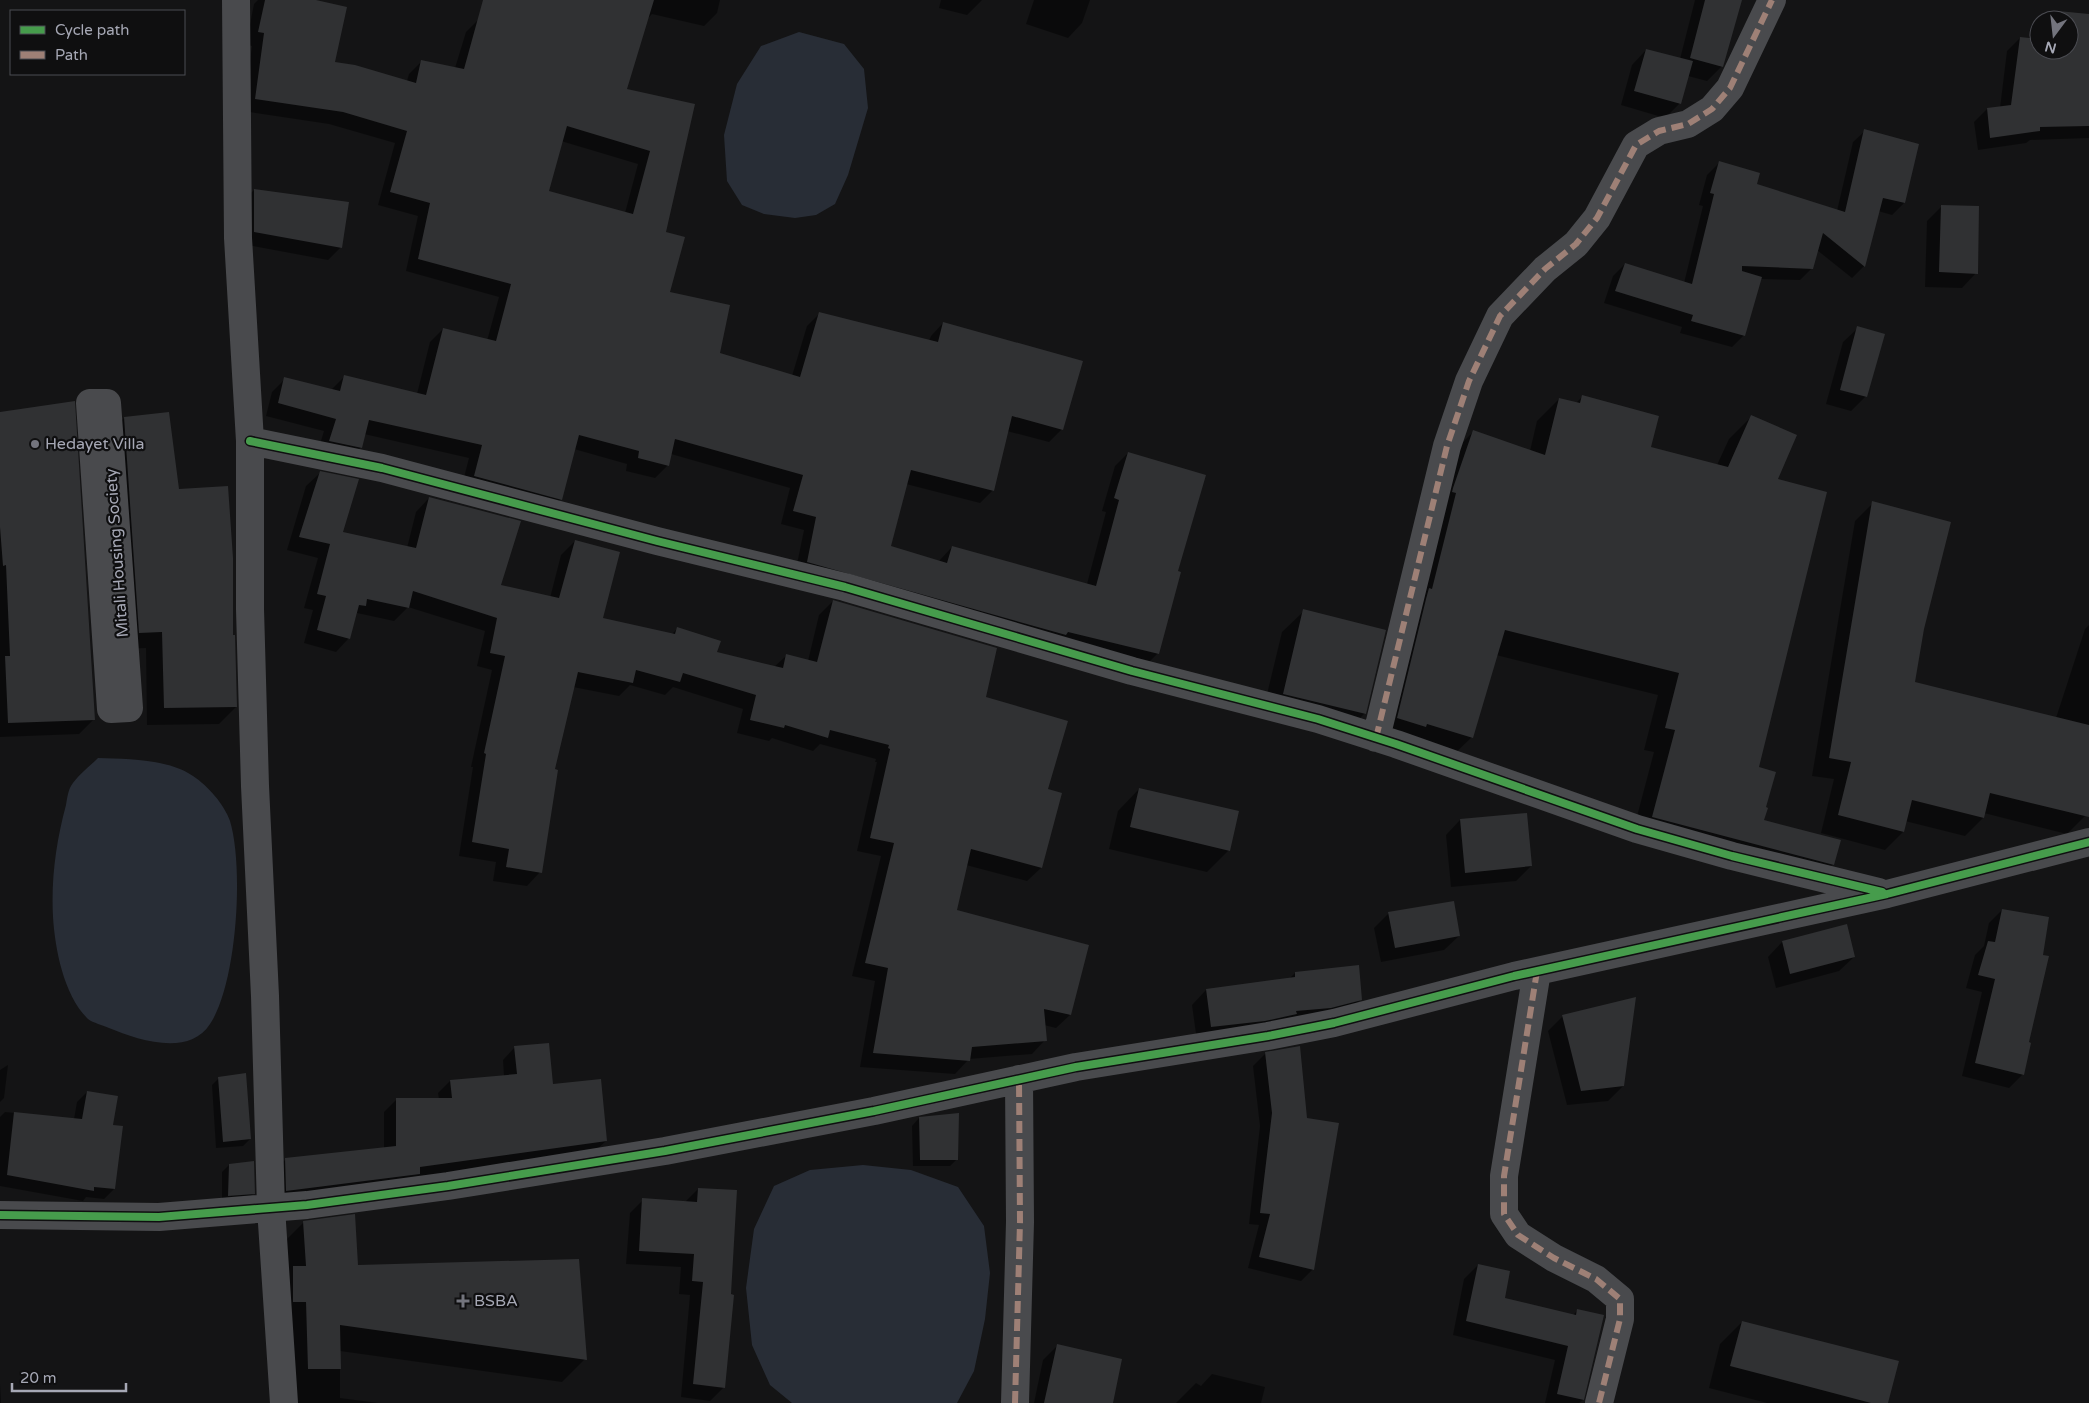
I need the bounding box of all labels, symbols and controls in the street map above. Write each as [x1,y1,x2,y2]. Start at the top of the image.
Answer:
legend [10,10,185,75]
north arrow [2029,10,2079,60]
text: Cycle path [55,21,129,39]
text: N [2043,37,2058,57]
text: Path [55,46,88,64]
place label: Hedayet Villa [45,434,145,454]
marker: Hedayet Villa [29,438,41,450]
street label: Mitali Housing Society [101,467,133,638]
place label: BSBA [474,1291,518,1311]
marker: BSBA [456,1294,470,1308]
scale bar [12,1360,126,1392]
text: 20 m [20,1369,57,1387]

